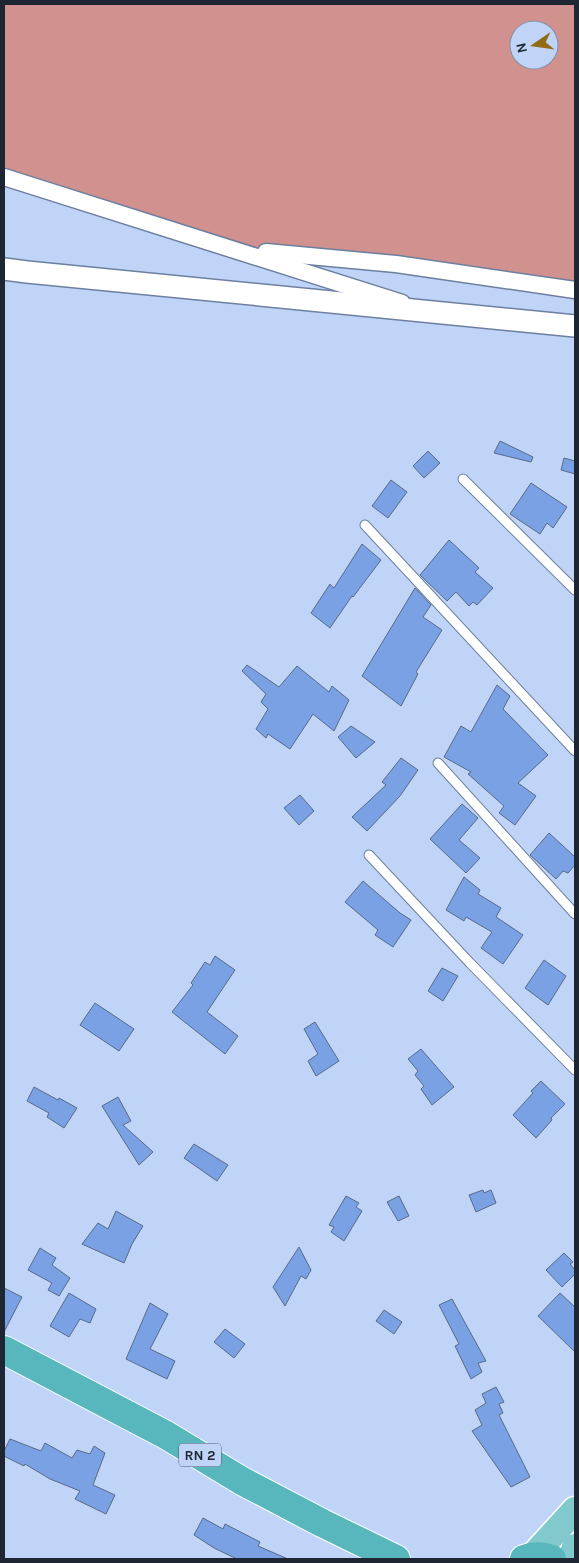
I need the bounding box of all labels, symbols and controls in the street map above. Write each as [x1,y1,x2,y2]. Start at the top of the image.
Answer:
north arrow [509,20,559,70]
text: N [512,41,531,55]
road number: RN 2 [179,1444,221,1466]

